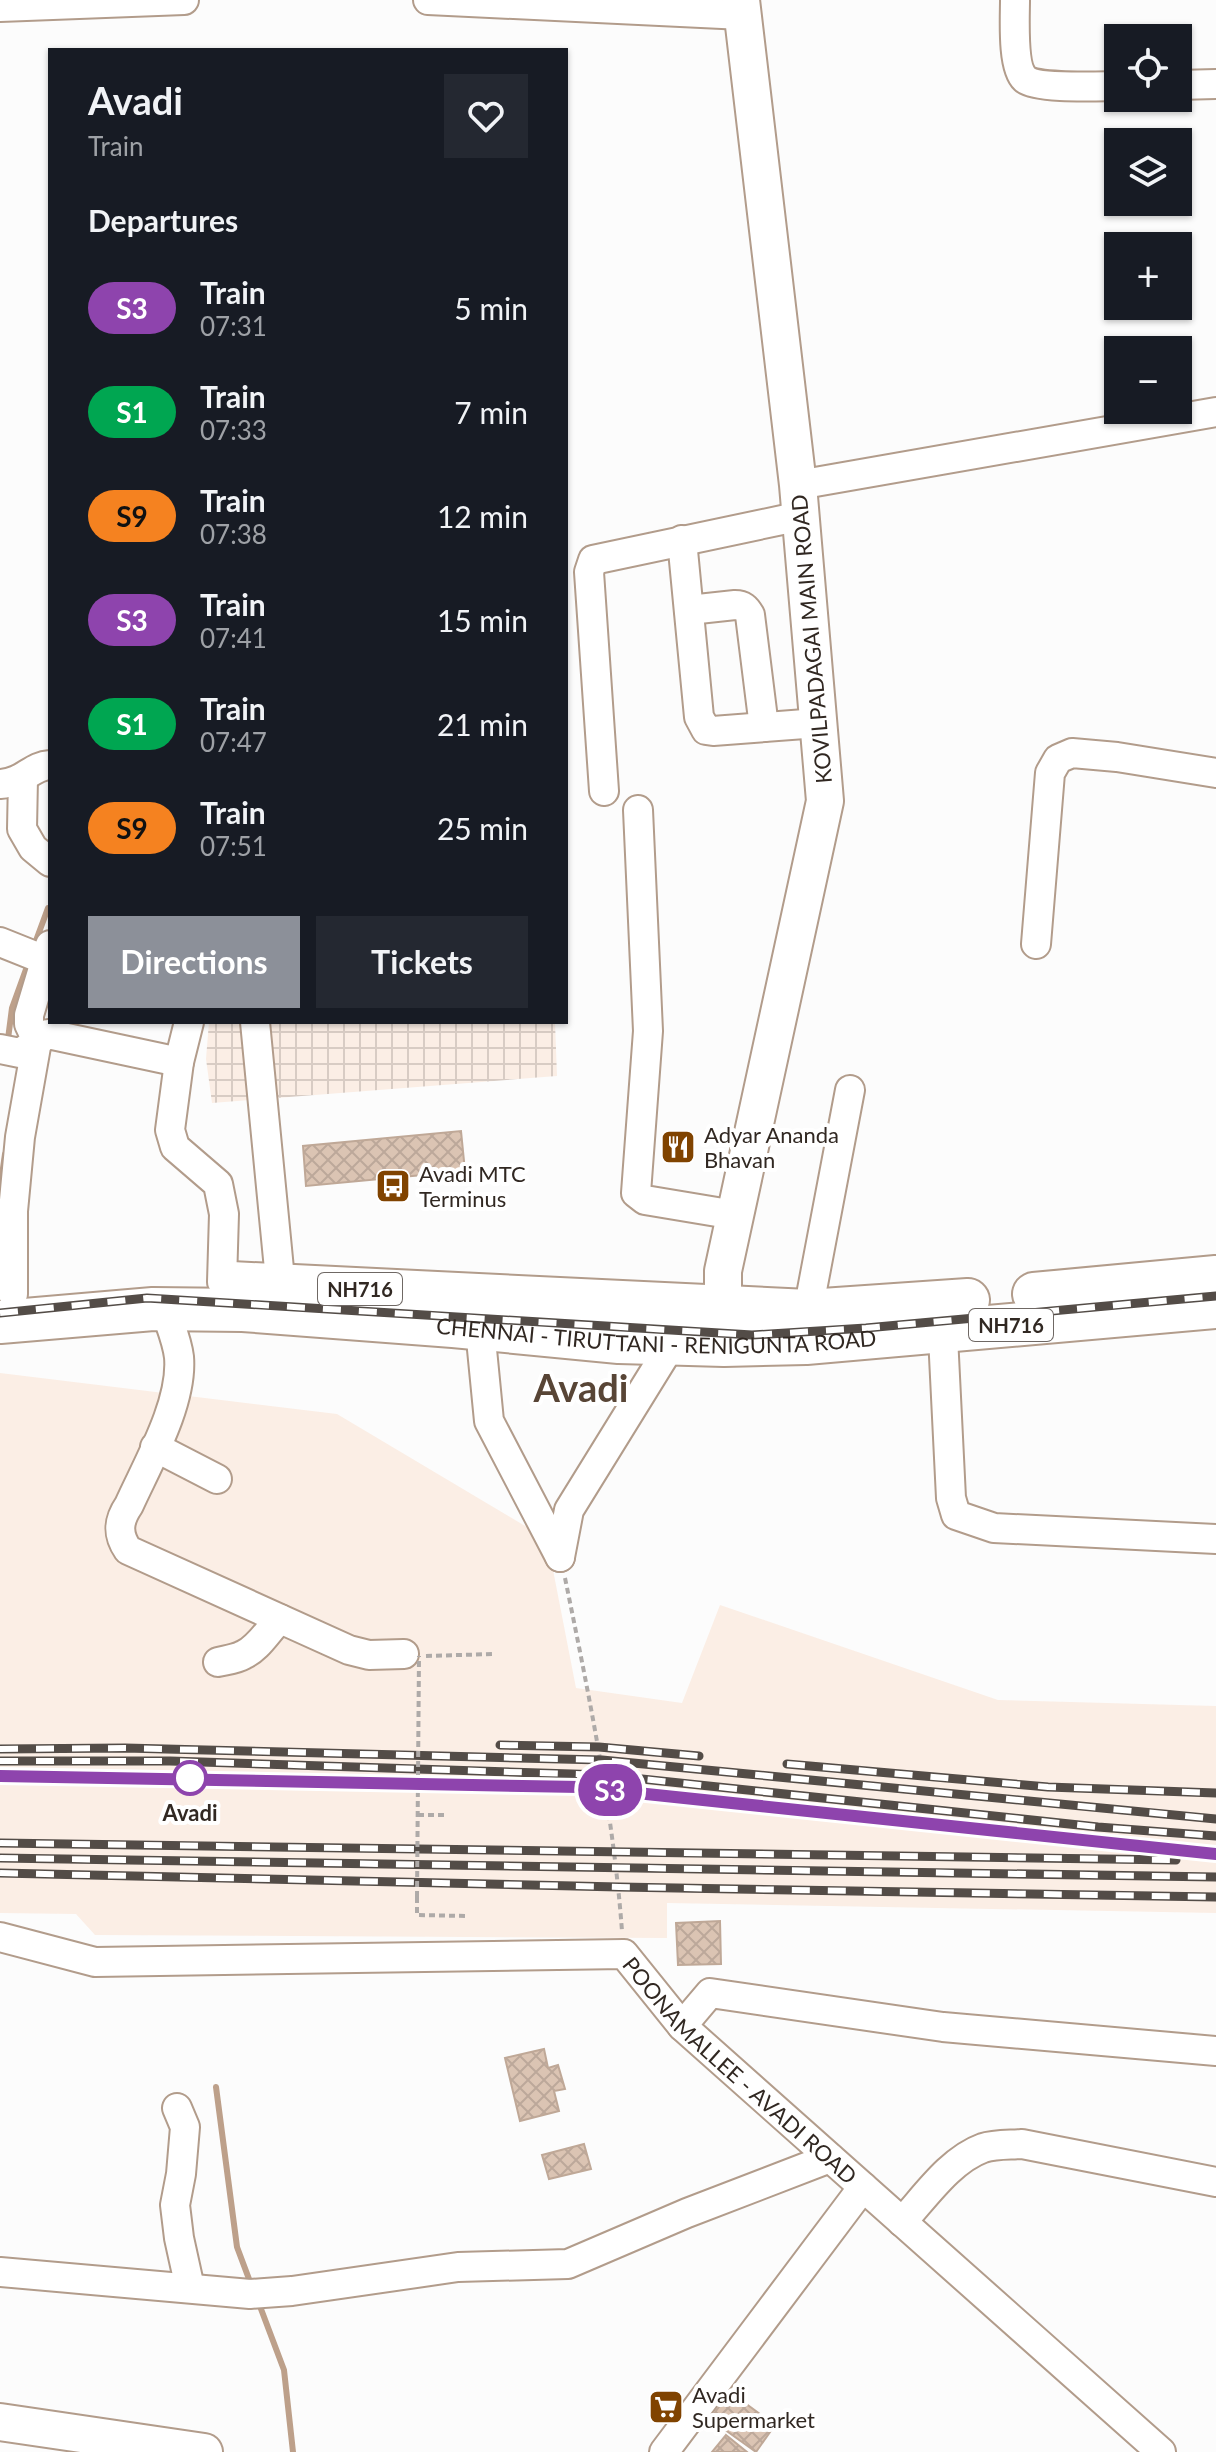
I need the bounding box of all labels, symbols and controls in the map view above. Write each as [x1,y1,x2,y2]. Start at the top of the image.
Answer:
map controls [1104,24,1192,424]
button: locate [1104,24,1192,112]
button: heart [444,74,528,158]
text: Avadi [88,77,183,123]
button: layers [1104,128,1192,216]
text: Train [88,130,143,162]
text: Departures [88,202,238,238]
button: + [1104,232,1192,320]
text: Train [200,274,266,310]
text: 5 min [454,290,528,326]
text: S3 [116,291,148,325]
text: 07:31 [200,310,267,342]
button: − [1104,336,1192,424]
text: Train [200,378,266,414]
text: 7 min [454,394,528,430]
text: S1 [116,395,148,429]
text: 07:33 [200,414,267,446]
text: Train [200,482,266,518]
street label: KOVILPADAGAI MAIN ROAD [785,493,837,785]
text: 12 min [437,498,528,534]
text: S9 [116,499,148,533]
text: 07:38 [200,518,267,550]
text: Train [200,586,266,622]
text: 15 min [437,602,528,638]
text: S3 [116,603,148,637]
text: 07:41 [200,622,267,654]
text: Train [200,690,266,726]
text: 21 min [437,706,528,742]
text: S1 [116,707,148,741]
text: 07:47 [200,726,267,758]
text: Train [200,794,266,830]
text: 25 min [437,810,528,846]
text: S9 [116,811,148,845]
text: 07:51 [200,830,267,862]
button: Directions [88,916,300,1008]
button: Tickets [316,916,528,1008]
place label: Adyar Ananda Bhavan [704,1121,839,1173]
restaurant icon: Adyar Ananda Bhavan [659,1128,697,1166]
place label: Avadi MTC Terminus [419,1160,526,1212]
bus stop icon: Avadi MTC Terminus [374,1167,412,1205]
road number: NH716 [318,1273,402,1305]
road number: NH716 [969,1309,1053,1341]
street label: CHENNAI - TIRUTTANI - RENIGUNTA ROAD [435,1311,877,1359]
district label: Avadi [533,1364,628,1410]
marker: Avadi [173,1761,207,1795]
line badge: S3 [574,1764,646,1816]
text: S3 [594,1773,626,1807]
place label: Avadi [162,1799,217,1826]
street label: POONAMALLEE - AVADI ROAD [618,1951,863,2189]
place label: Avadi Supermarket [692,2381,815,2433]
supermarket icon: Avadi Supermarket [647,2388,685,2426]

